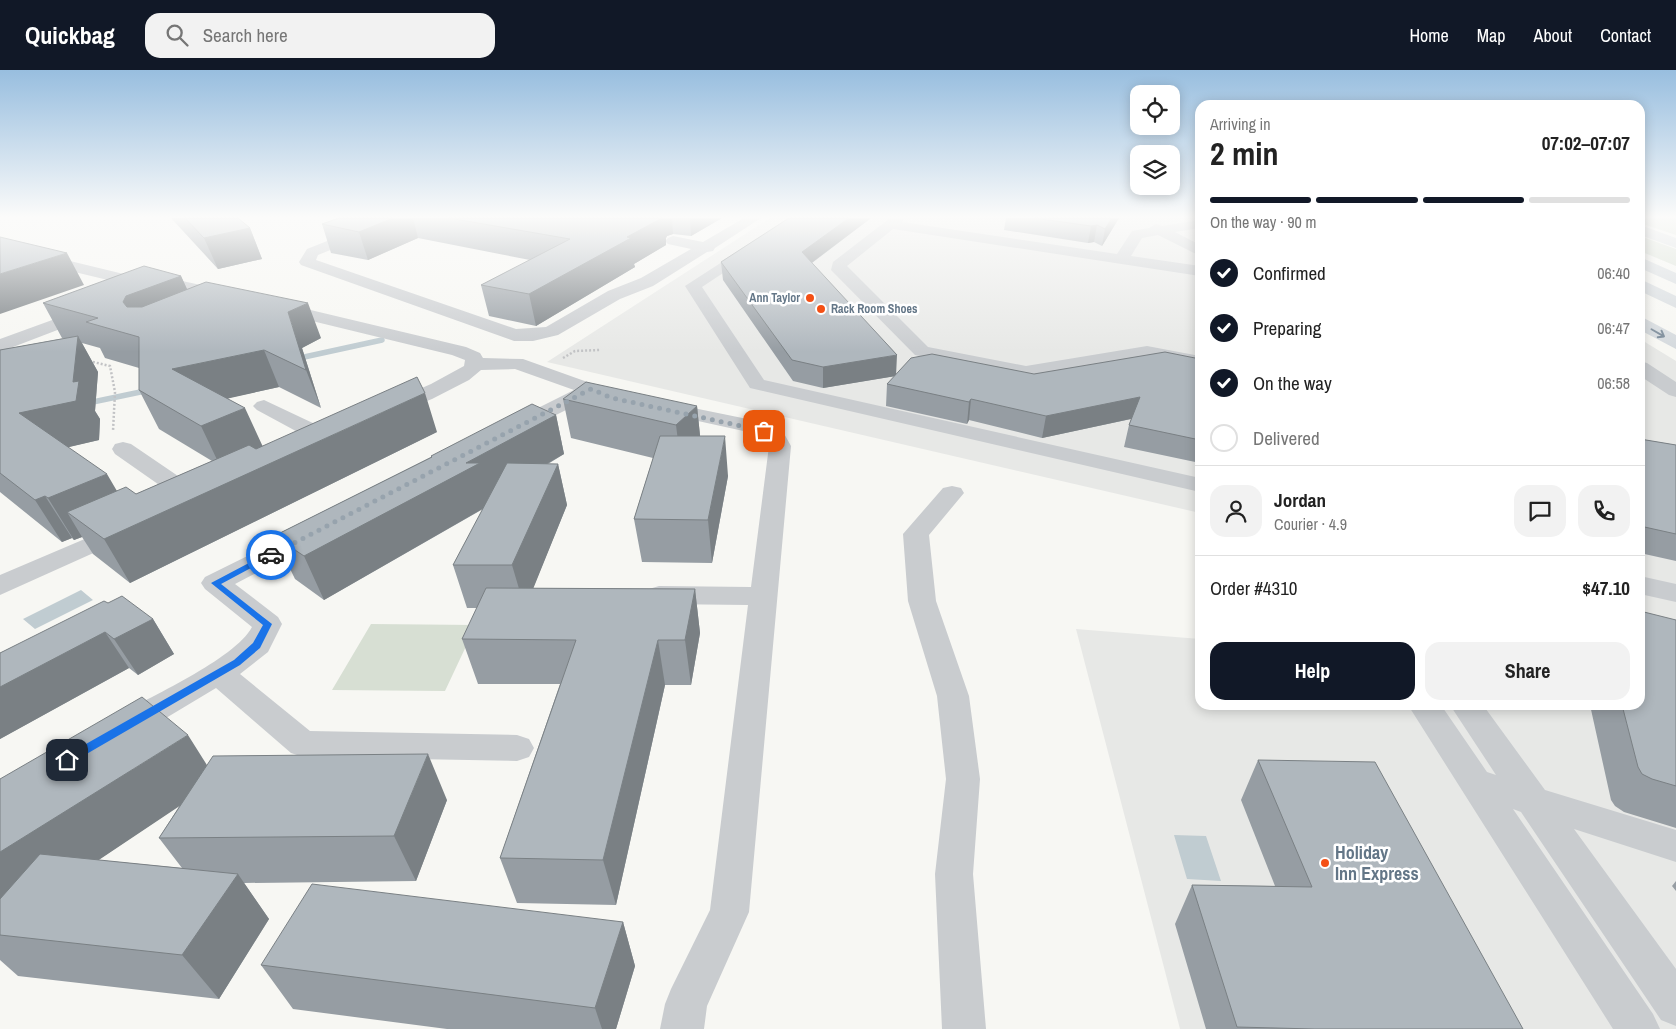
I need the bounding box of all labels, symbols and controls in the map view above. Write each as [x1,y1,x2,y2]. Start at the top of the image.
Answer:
search box [145,13,495,58]
text: Quickbag [25,19,115,51]
icon: search [163,21,191,49]
text: Search here [203,22,288,48]
text: Home [1409,23,1449,48]
text: Map [1477,23,1506,48]
text: About [1534,23,1572,48]
text: Contact [1600,23,1651,48]
map controls [1130,85,1180,195]
button: locate [1130,85,1180,135]
text: Arriving in [1210,113,1271,135]
text: 07:02–07:07 [1542,130,1630,156]
text: 2 min [1210,132,1279,175]
button: layers [1130,145,1180,195]
text: On the way · 90 m [1210,211,1316,233]
icon: check [1210,259,1238,287]
text: Confirmed [1253,260,1326,286]
text: 06:40 [1597,262,1630,284]
place label: Ann Taylor [749,290,800,306]
marker: Ann Taylor [804,292,816,304]
place label: Rack Room Shoes [831,301,918,317]
marker: Rack Room Shoes [815,303,827,315]
icon: check [1210,314,1238,342]
text: Preparing [1253,315,1321,341]
text: 06:47 [1597,317,1630,339]
one-way arrow [1650,328,1665,338]
icon: check [1210,369,1238,397]
text: On the way [1253,370,1332,396]
text: 06:58 [1597,372,1630,394]
pin [743,410,785,452]
icon: bag [750,417,778,445]
text: Delivered [1253,425,1320,451]
button: person [1210,485,1262,537]
button: chat [1514,485,1566,537]
button: phone [1578,485,1630,537]
text: Jordan [1274,487,1326,513]
text: Courier · 4.9 [1274,513,1347,535]
courier [246,530,296,580]
icon: car [257,541,285,569]
text: Order #4310 [1210,575,1297,601]
text: $47.10 [1582,575,1630,601]
button: Help [1210,642,1415,700]
button: Share [1425,642,1630,700]
pin [46,739,88,781]
icon: home [53,746,81,774]
place label: Holiday Inn Express [1335,840,1419,886]
marker: Holiday Inn Express [1319,857,1331,869]

